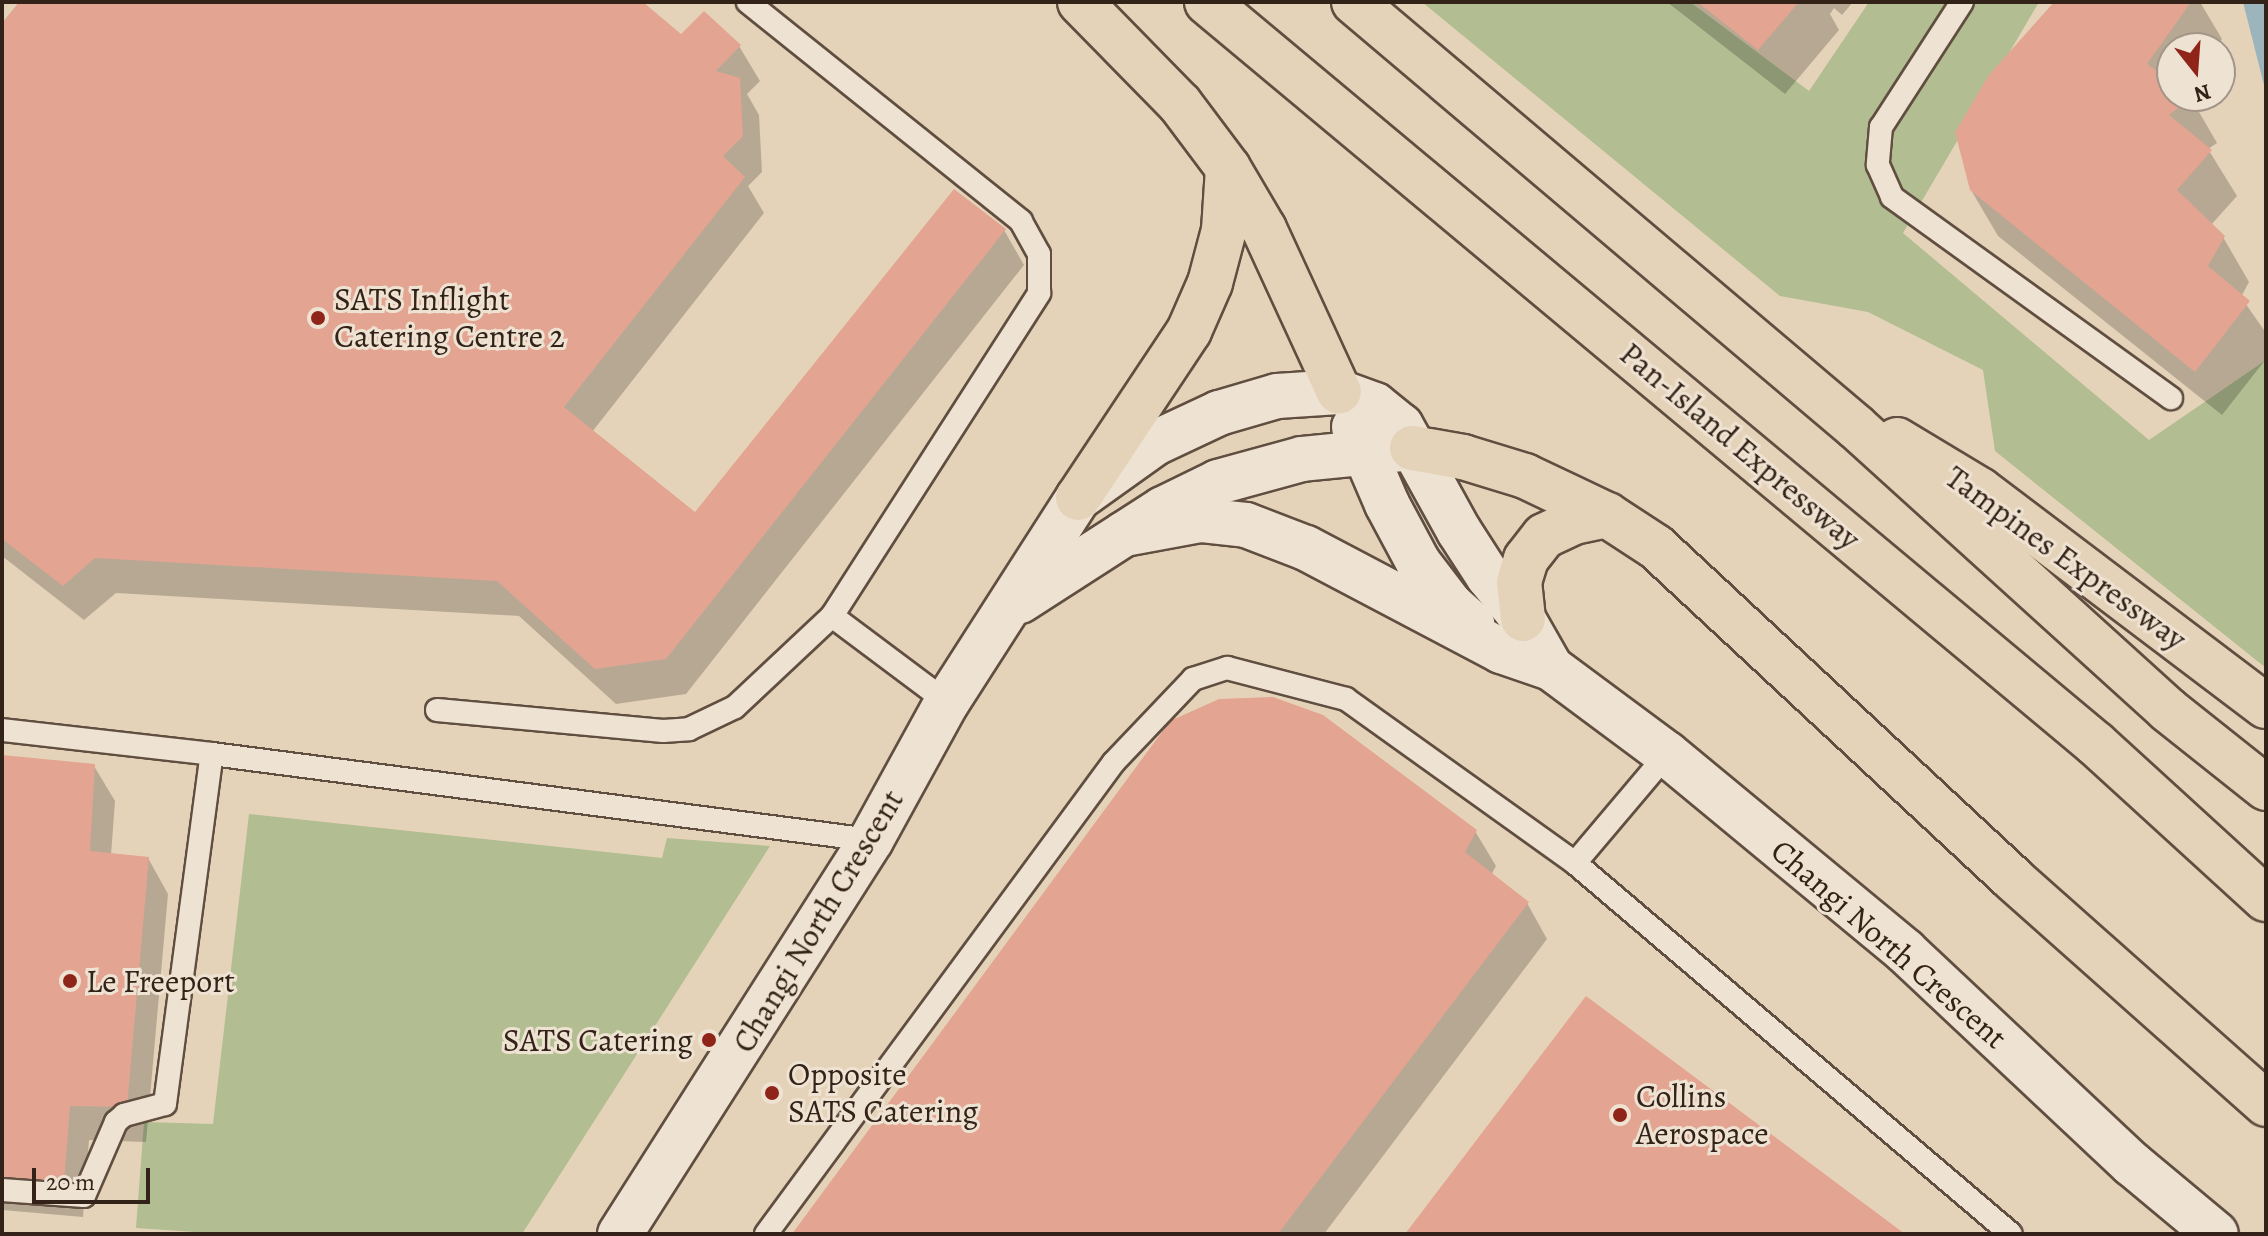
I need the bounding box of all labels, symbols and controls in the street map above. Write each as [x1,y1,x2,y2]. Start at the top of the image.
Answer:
north arrow [2156,32,2236,112]
text: N [2190,76,2214,110]
place label: SATS Inflight Catering Centre 2 [334,281,565,356]
marker: SATS Inflight Catering Centre 2 [309,309,327,327]
street label: Pan-Island Expressway [1612,334,1868,558]
street label: Tampines Expressway [1938,458,2194,658]
street label: Changi North Crescent [724,783,912,1059]
street label: Changi North Crescent [1763,831,2015,1057]
place label: Le Freeport [86,962,235,1000]
marker: Le Freeport [61,972,79,990]
place label: SATS Catering [503,1021,693,1059]
marker: SATS Catering [700,1031,718,1049]
place label: Opposite SATS Catering [788,1056,978,1131]
place label: Collins Aerospace [1636,1078,1769,1153]
marker: Opposite SATS Catering [763,1084,781,1102]
marker: Collins Aerospace [1611,1106,1629,1124]
scale bar [36,1152,154,1202]
text: 20 m [46,1166,95,1198]

